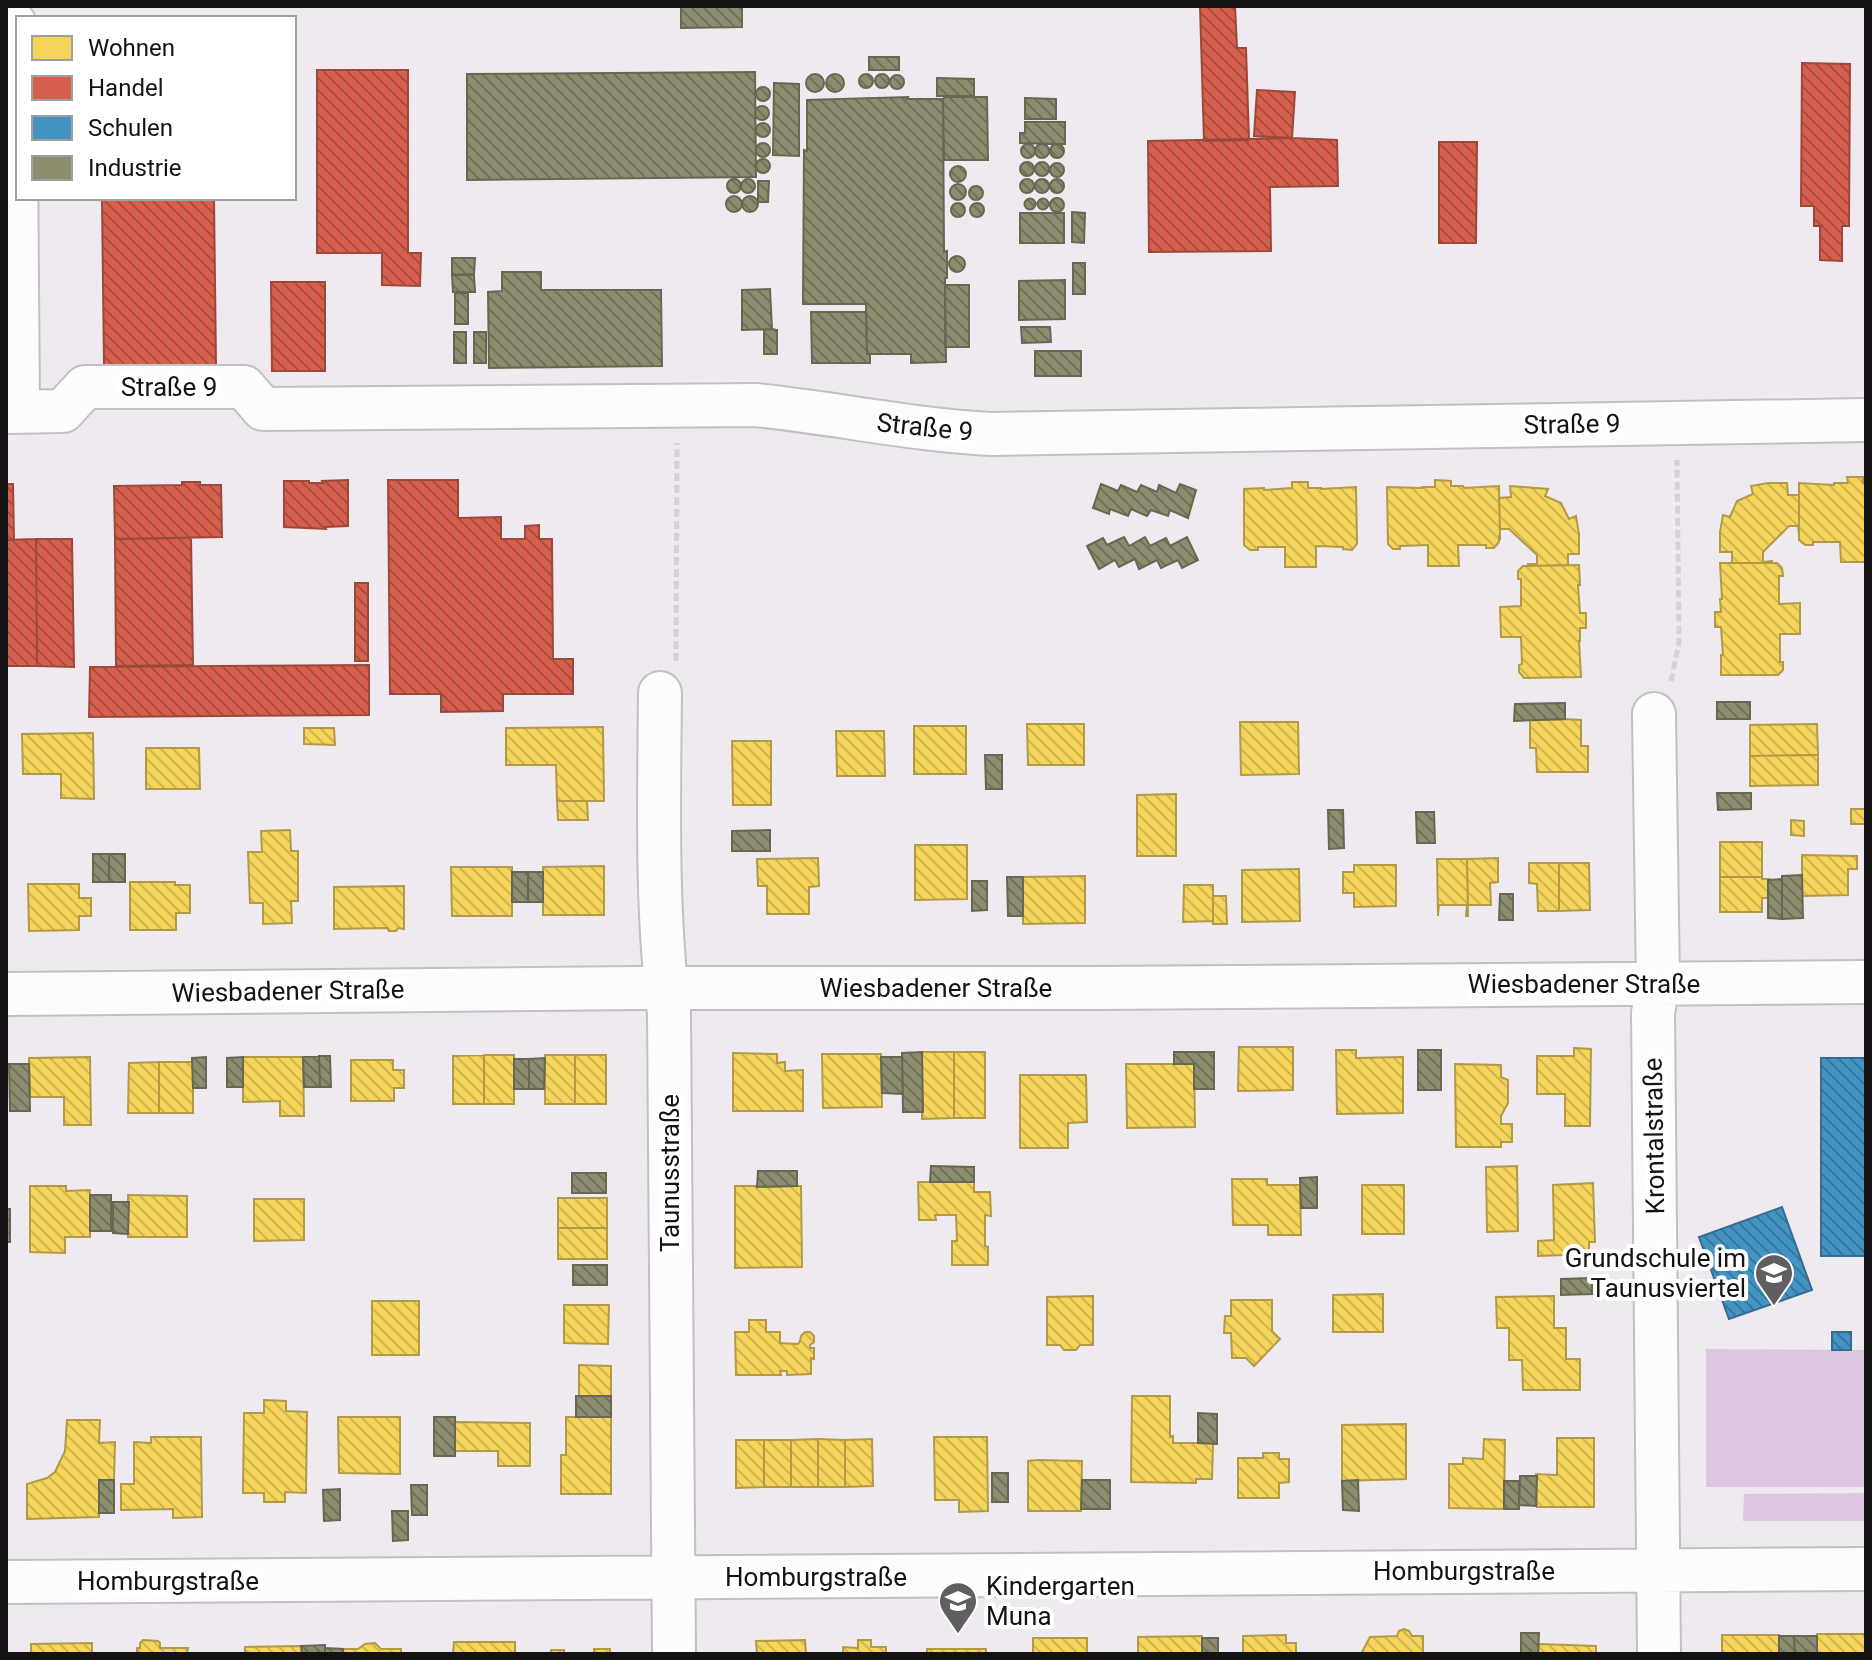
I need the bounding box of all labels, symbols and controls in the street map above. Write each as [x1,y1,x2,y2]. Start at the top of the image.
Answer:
legend [16,16,296,200]
text: Wohnen [88,34,175,62]
text: Handel [88,74,164,102]
text: Schulen [88,114,173,142]
text: Industrie [88,154,181,182]
street label: Straße 9 [121,372,217,402]
street label: Straße 9 [875,407,975,447]
street label: Straße 9 [1523,408,1621,440]
street label: Wiesbadener Straße [1468,969,1700,999]
street label: Wiesbadener Straße [820,973,1052,1003]
street label: Wiesbadener Straße [171,974,405,1008]
street label: Krontalstraße [1638,1057,1670,1215]
street label: Taunusstraße [655,1094,685,1252]
place label: Grundschule im Taunusviertel [1565,1243,1746,1303]
school or university icon: Grundschule im Taunusviertel [1753,1252,1795,1307]
street label: Homburgstraße [1373,1556,1555,1586]
street label: Homburgstraße [725,1562,907,1592]
street label: Homburgstraße [77,1566,259,1596]
place label: Kindergarten Muna [986,1571,1135,1631]
school or university icon: Kindergarten Muna [937,1580,979,1635]

